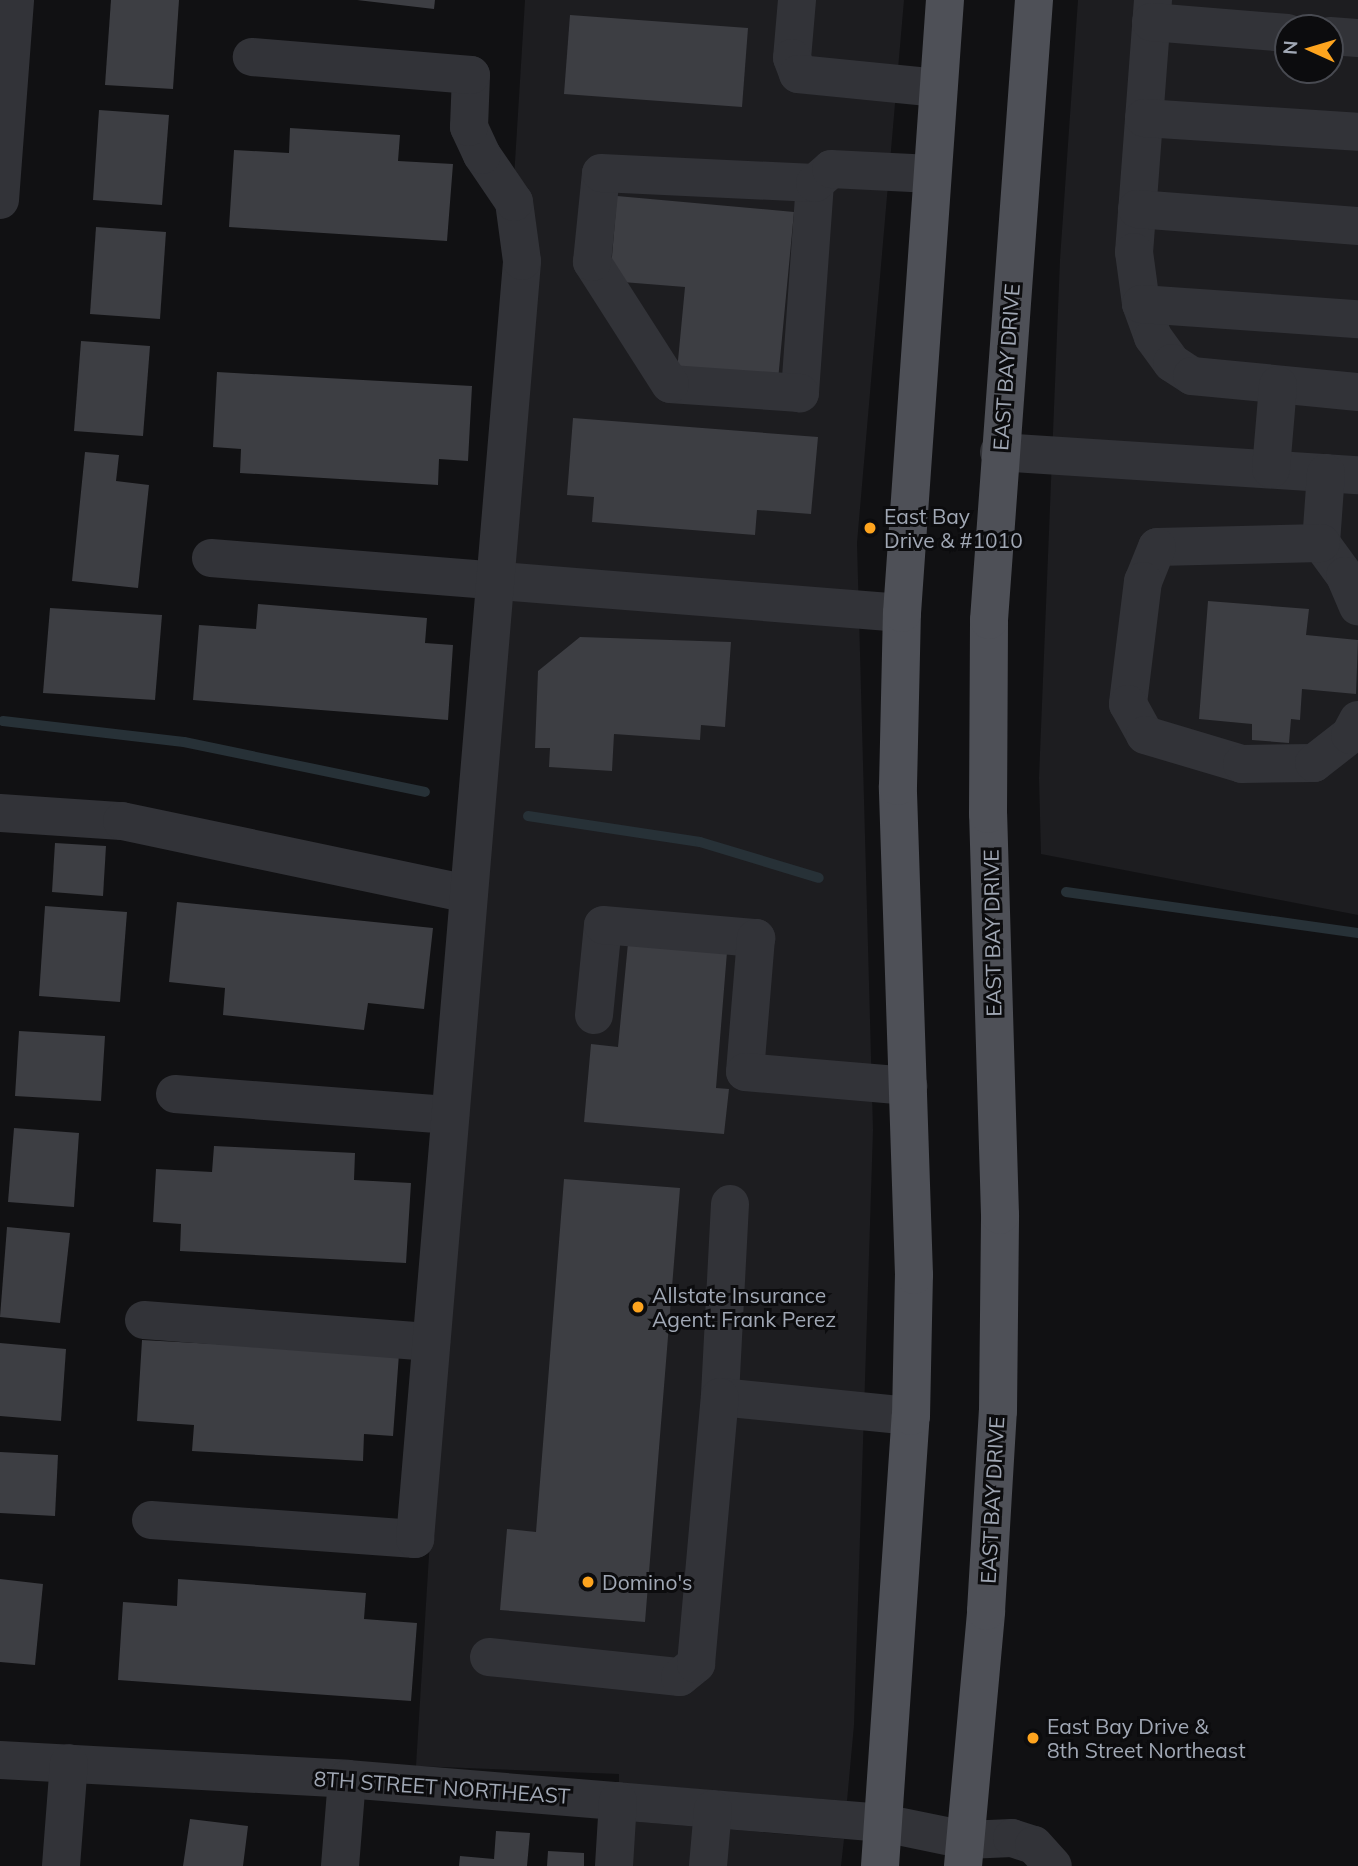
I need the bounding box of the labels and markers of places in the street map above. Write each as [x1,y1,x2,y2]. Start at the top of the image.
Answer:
place label: East Bay Drive & #1010 [884,503,1023,553]
marker: East Bay Drive & #1010 [862,520,878,536]
place label: Allstate Insurance Agent: Frank Perez [652,1282,836,1332]
marker: Allstate Insurance Agent: Frank Perez [630,1299,646,1315]
place label: Domino's [602,1569,692,1595]
marker: Domino's [580,1574,596,1590]
place label: East Bay Drive & 8th Street Northeast [1047,1713,1245,1763]
marker: East Bay Drive & 8th Street Northeast [1025,1730,1041,1746]

